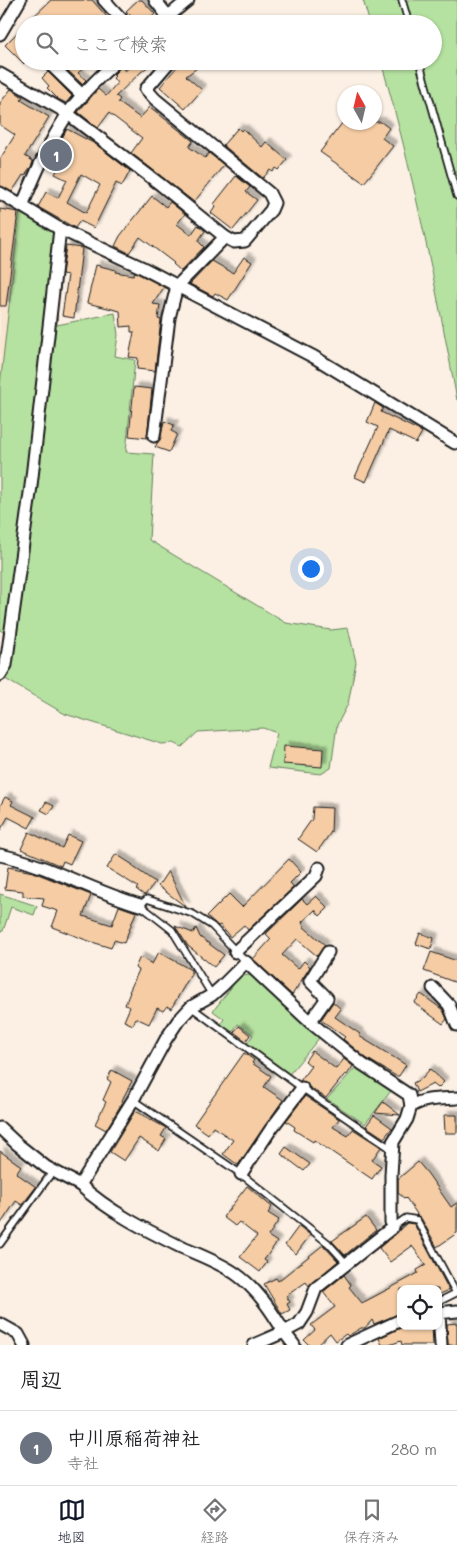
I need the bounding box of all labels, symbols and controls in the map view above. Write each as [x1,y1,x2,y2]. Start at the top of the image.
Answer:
search box [15,15,442,70]
icon: search [33,29,61,57]
text: ここで検索 [73,31,168,56]
north arrow [337,85,382,130]
pin: 1 [40,136,72,174]
your location [298,556,324,582]
map controls [397,1285,442,1330]
button: locate [397,1285,442,1330]
text: 周辺 [20,1365,62,1392]
text: 中川原稲荷神社 [67,1425,200,1450]
text: 1 [32,1438,40,1459]
text: 280 m [391,1438,437,1459]
text: 寺社 [67,1452,99,1473]
tab: 地図 [58,1496,86,1546]
tab: 経路 [201,1496,229,1546]
tab: 保存済み [344,1496,400,1546]

